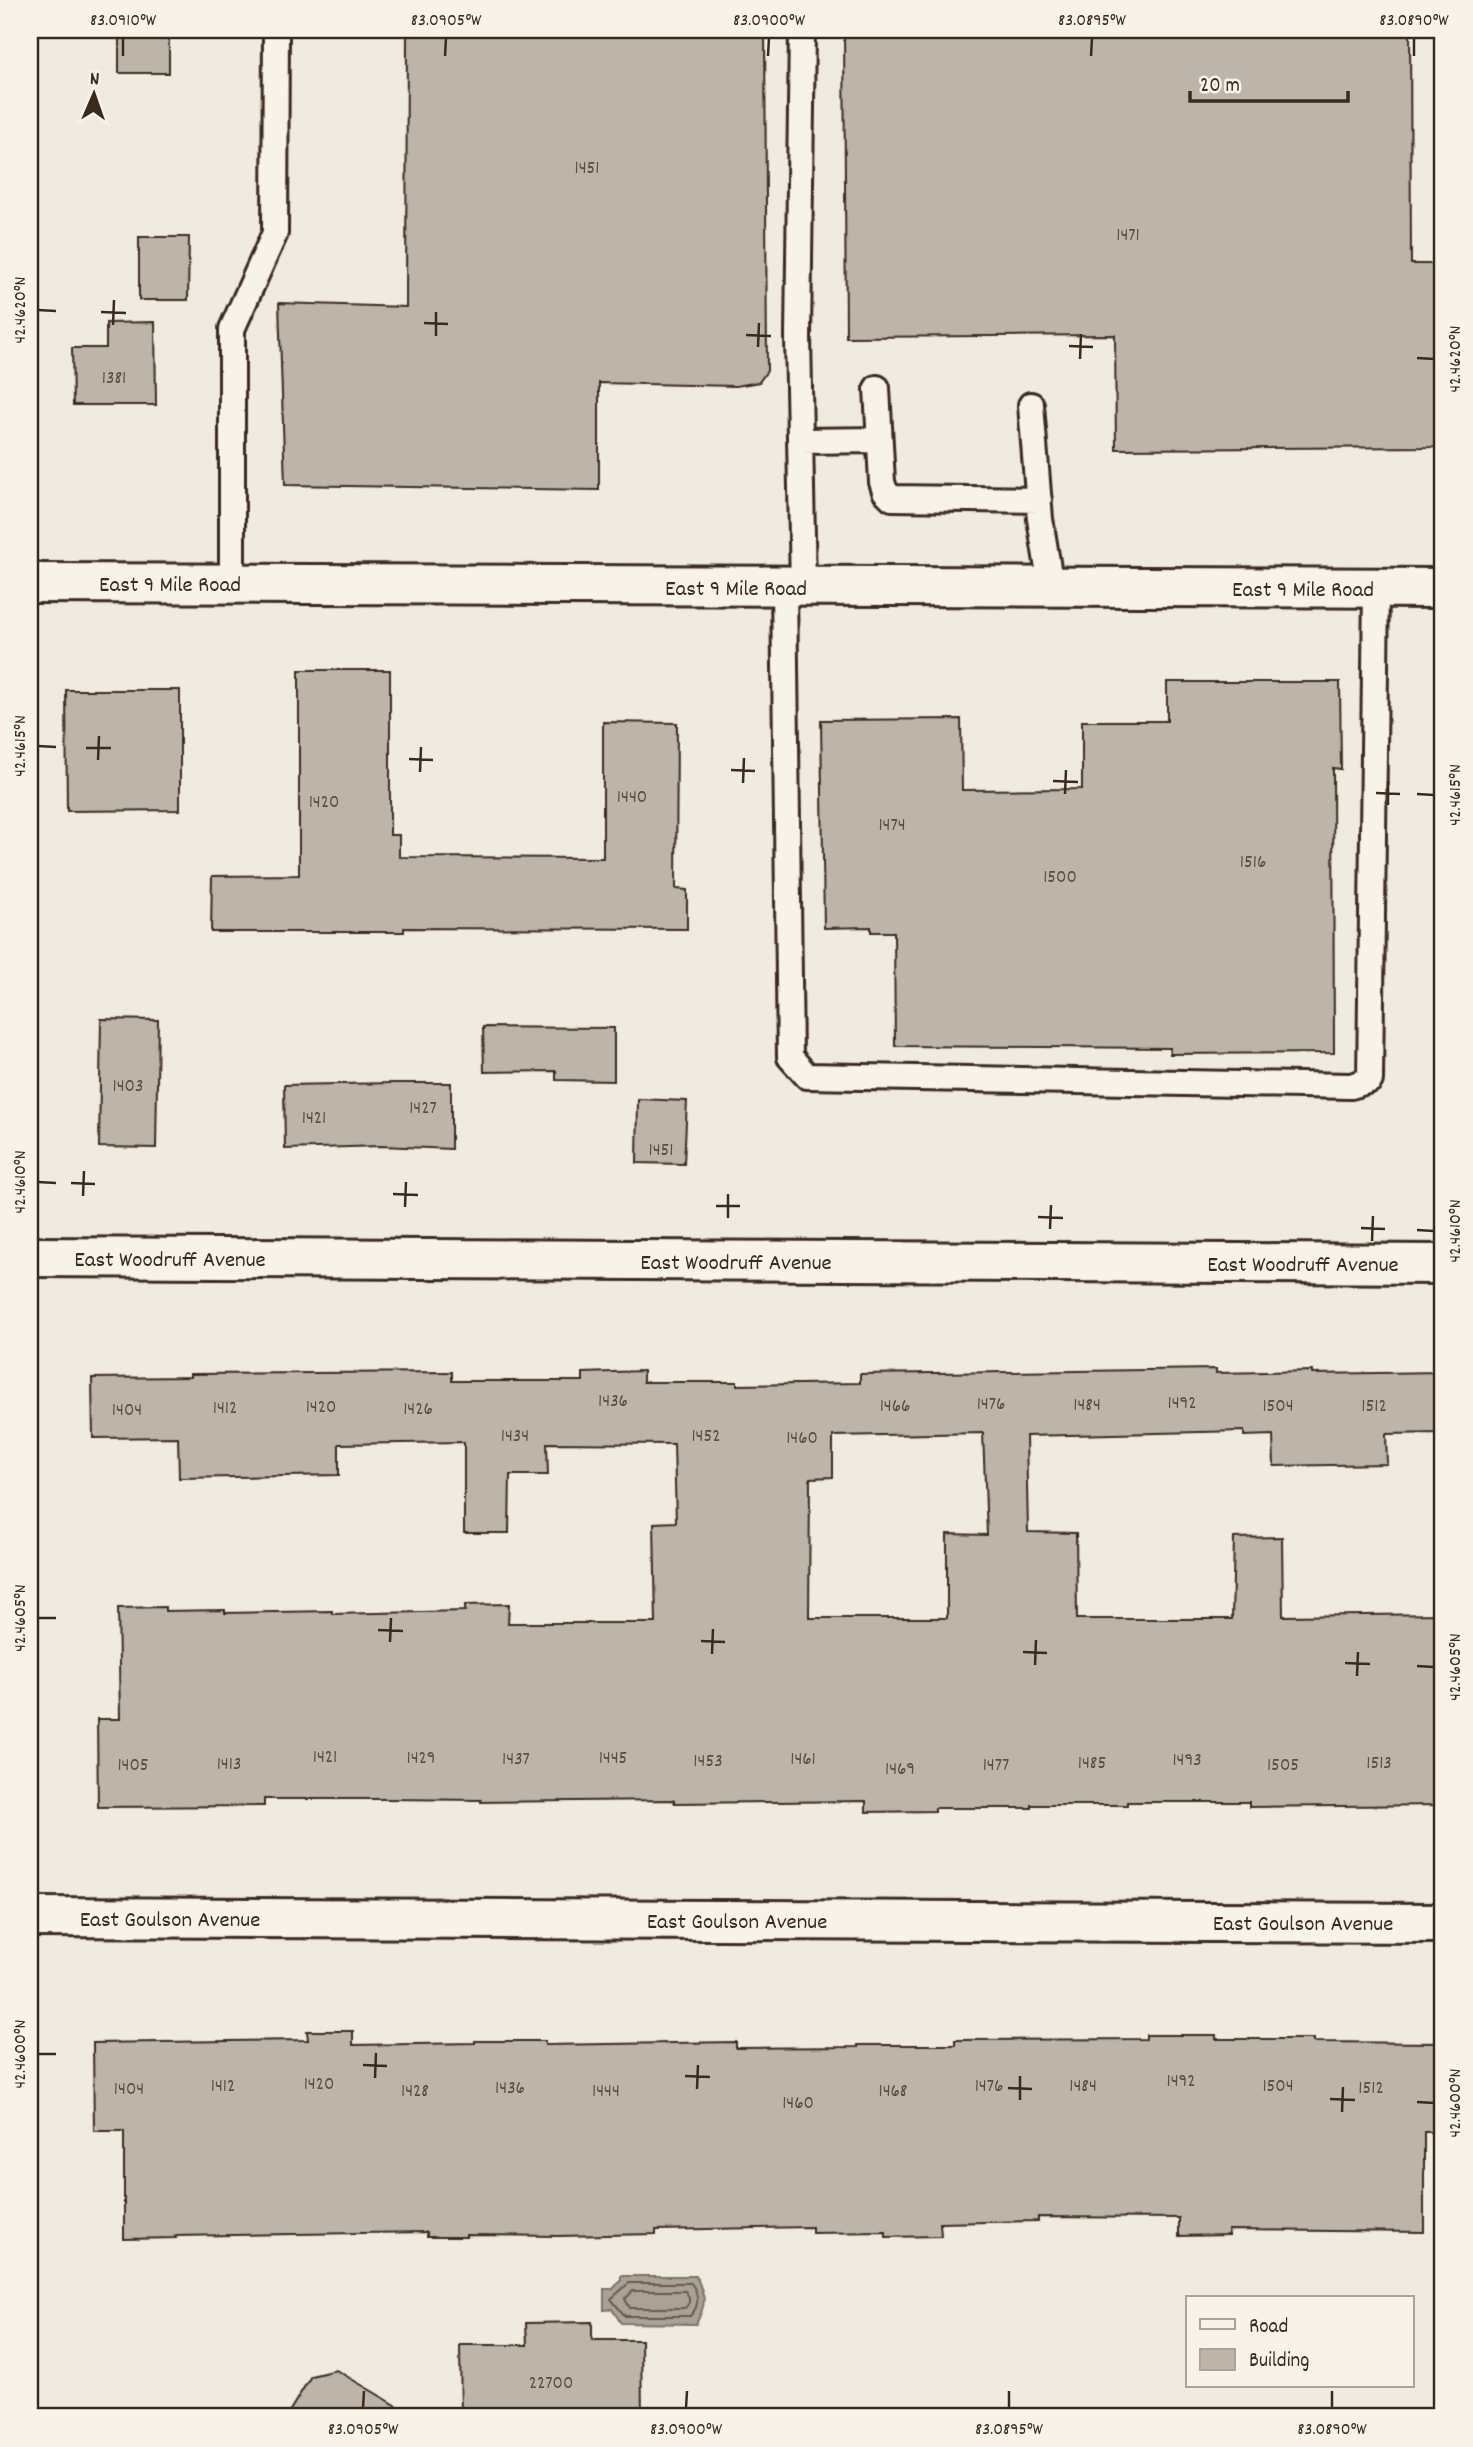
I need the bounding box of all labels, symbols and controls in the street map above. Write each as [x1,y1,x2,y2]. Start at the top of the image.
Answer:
text: 83.0910°W [90,9,157,34]
text: 83.0905°W [411,9,482,34]
text: 83.0900°W [733,9,806,34]
text: 83.0895°W [1058,9,1127,34]
text: 83.0890°W [1379,9,1449,34]
north arrow [60,60,130,130]
scale bar [1190,60,1347,104]
text: N [89,67,100,94]
text: 20 m [1200,72,1240,102]
house number: 1451 [574,156,600,183]
house number: 1471 [1116,223,1140,250]
text: 42.4620°N [9,277,34,343]
text: 42.4620°N [1444,326,1469,392]
house number: 1381 [102,366,126,393]
street label: East 9 Mile Road [99,570,241,603]
street label: East 9 Mile Road [665,574,807,607]
street label: East 9 Mile Road [1232,575,1374,608]
text: 42.4615°N [9,715,34,777]
text: 42.4615°N [1444,764,1469,826]
house number: 1440 [617,785,647,812]
house number: 1420 [309,790,339,817]
house number: 1474 [878,813,906,840]
house number: 1516 [1240,850,1266,877]
house number: 1500 [1043,865,1077,892]
house number: 1403 [113,1074,143,1101]
house number: 1427 [409,1096,437,1123]
house number: 1421 [302,1106,326,1133]
house number: 1451 [648,1138,674,1165]
text: 42.4610°N [9,1150,34,1214]
text: 42.4610°N [1444,1199,1469,1263]
street label: East Woodruff Avenue [74,1245,266,1278]
street label: East Woodruff Avenue [640,1248,832,1281]
street label: East Woodruff Avenue [1207,1250,1399,1283]
house number: 1436 [598,1389,628,1416]
house number: 1492 [1167,1391,1197,1418]
house number: 1476 [977,1392,1005,1419]
house number: 1484 [1073,1393,1101,1420]
house number: 1466 [880,1394,910,1421]
house number: 1504 [1262,1394,1294,1421]
house number: 1512 [1361,1394,1387,1421]
house number: 1420 [306,1395,336,1422]
house number: 1412 [213,1396,237,1423]
house number: 1426 [403,1397,433,1424]
house number: 1404 [112,1398,142,1425]
house number: 1434 [501,1424,529,1451]
house number: 1452 [691,1424,721,1451]
house number: 1460 [786,1426,818,1453]
text: 42.4605°N [9,1584,34,1652]
text: 42.4605°N [1444,1633,1469,1701]
house number: 1421 [313,1745,337,1772]
house number: 1429 [406,1746,436,1773]
house number: 1445 [599,1746,627,1773]
house number: 1437 [502,1747,530,1774]
house number: 1461 [790,1747,816,1774]
house number: 1493 [1172,1748,1202,1775]
house number: 1453 [693,1749,723,1776]
house number: 1485 [1078,1751,1106,1778]
house number: 1513 [1366,1751,1392,1778]
house number: 1413 [217,1752,241,1779]
house number: 1405 [117,1753,149,1780]
house number: 1477 [983,1753,1009,1780]
house number: 1505 [1267,1753,1299,1780]
house number: 1469 [885,1757,915,1784]
street label: East Goulson Avenue [80,1905,260,1938]
street label: East Goulson Avenue [647,1907,827,1940]
street label: East Goulson Avenue [1213,1909,1393,1942]
text: 42.4600°N [9,2020,34,2088]
house number: 1492 [1166,2069,1196,2096]
text: 42.4600°N [1444,2069,1469,2137]
house number: 1420 [304,2072,334,2099]
house number: 1412 [211,2074,235,2101]
house number: 1476 [975,2074,1003,2101]
house number: 1484 [1069,2074,1097,2101]
house number: 1504 [1262,2074,1294,2101]
house number: 1436 [495,2076,525,2103]
house number: 1512 [1358,2076,1384,2103]
house number: 1404 [114,2077,144,2104]
house number: 1428 [401,2079,429,2106]
house number: 1444 [592,2079,620,2106]
house number: 1468 [879,2079,907,2106]
house number: 1460 [782,2091,814,2118]
legend [1186,2296,1414,2388]
text: Road [1249,2313,1288,2343]
text: Building [1249,2347,1309,2377]
house number: 22700 [529,2371,573,2398]
text: 83.0905°W [328,2418,399,2443]
text: 83.0900°W [650,2418,723,2443]
text: 83.0895°W [975,2418,1044,2443]
text: 83.0890°W [1297,2418,1367,2443]

